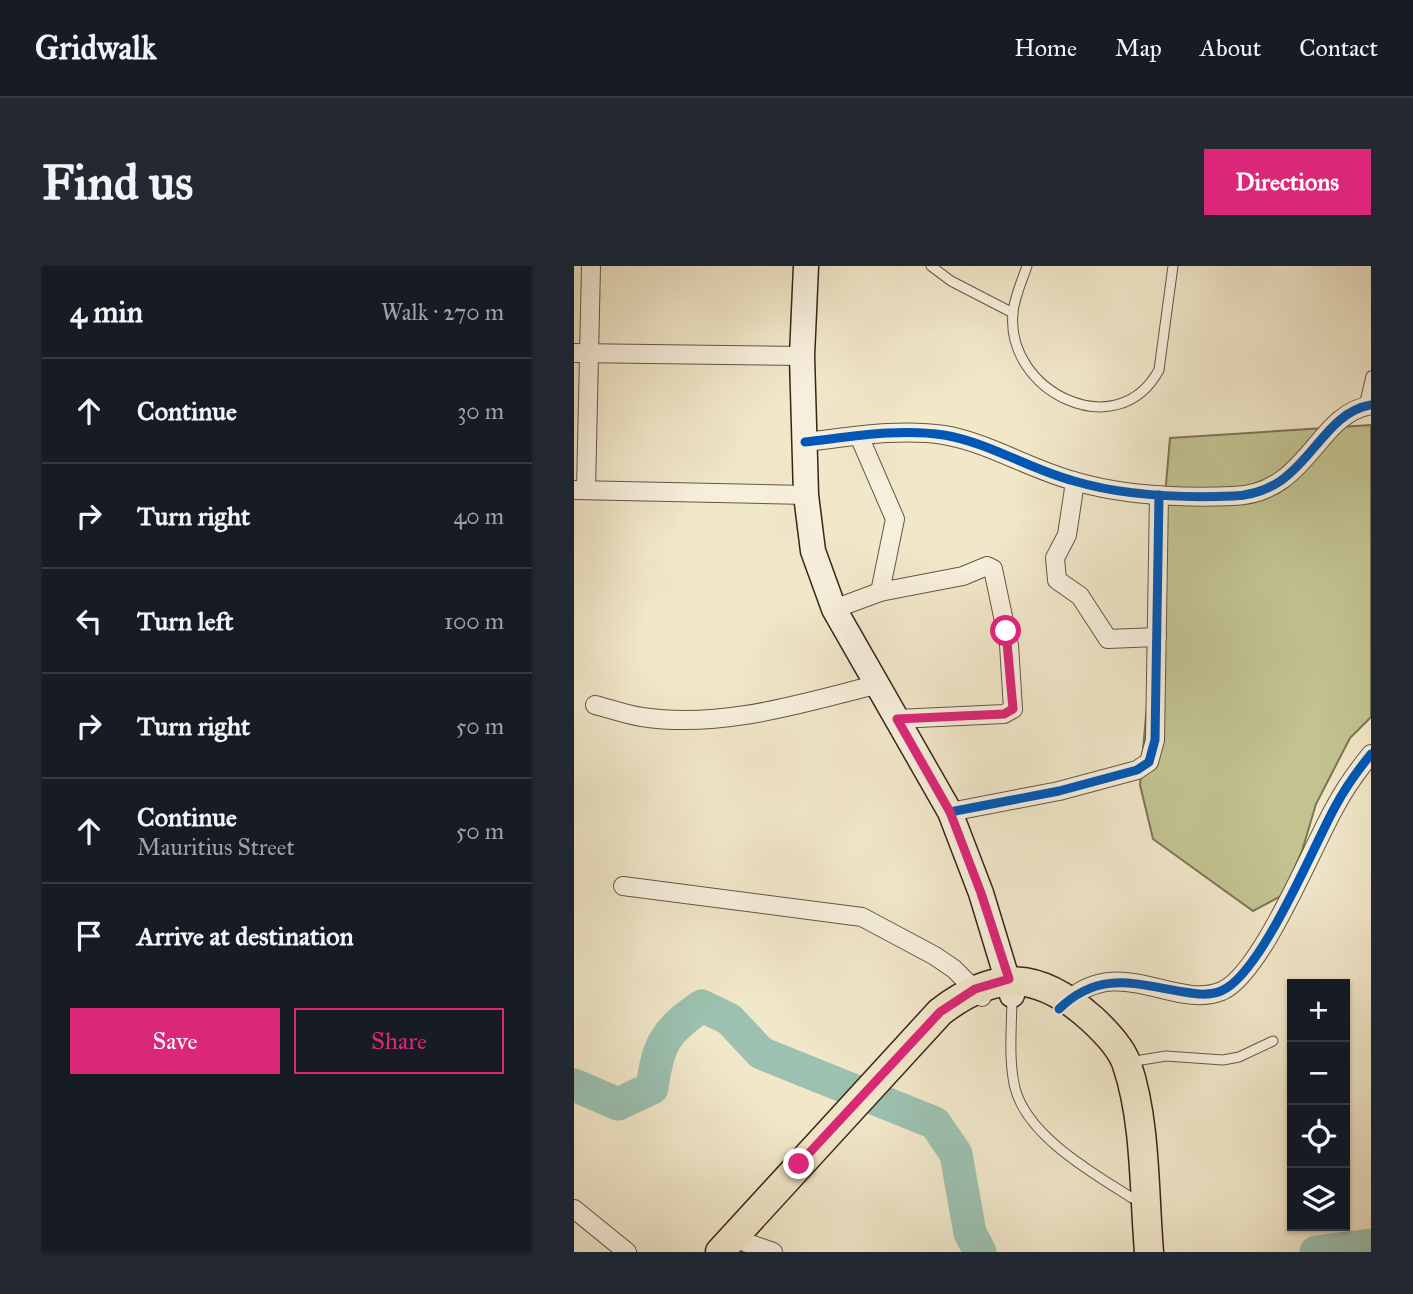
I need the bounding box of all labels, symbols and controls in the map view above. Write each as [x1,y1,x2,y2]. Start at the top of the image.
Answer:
text: Gridwalk [35,28,157,68]
text: Home [1014,33,1077,63]
text: Map [1115,33,1162,63]
text: About [1200,33,1261,63]
text: Contact [1299,33,1378,63]
button: Directions [1204,149,1371,215]
text: Find us [42,153,193,212]
text: 4 min [70,294,143,330]
text: Walk · 270 m [381,298,504,326]
icon: ahead [70,392,108,430]
text: Continue [137,395,237,427]
text: 30 m [457,397,504,425]
icon: right [70,497,108,535]
text: Turn right [137,500,250,532]
text: 40 m [454,502,504,530]
icon: left [70,602,108,640]
text: Turn left [137,605,233,637]
text: 100 m [444,607,504,635]
route start [990,615,1021,646]
icon: right [70,707,108,745]
text: Turn right [137,710,250,742]
text: 50 m [456,712,504,740]
text: Continue [137,801,237,833]
icon: ahead [70,812,108,850]
text: 50 m [456,817,504,845]
text: Mauritius Street [137,833,295,861]
icon: arrive [70,917,108,955]
text: Arrive at destination [137,920,354,952]
map controls [1287,979,1350,1231]
button: + [1287,979,1350,1042]
button: Save [70,1008,280,1074]
button: Share [294,1008,504,1074]
button: − [1287,1042,1350,1105]
button: locate [1287,1105,1350,1168]
route end [783,1148,814,1179]
button: layers [1287,1168,1350,1231]

